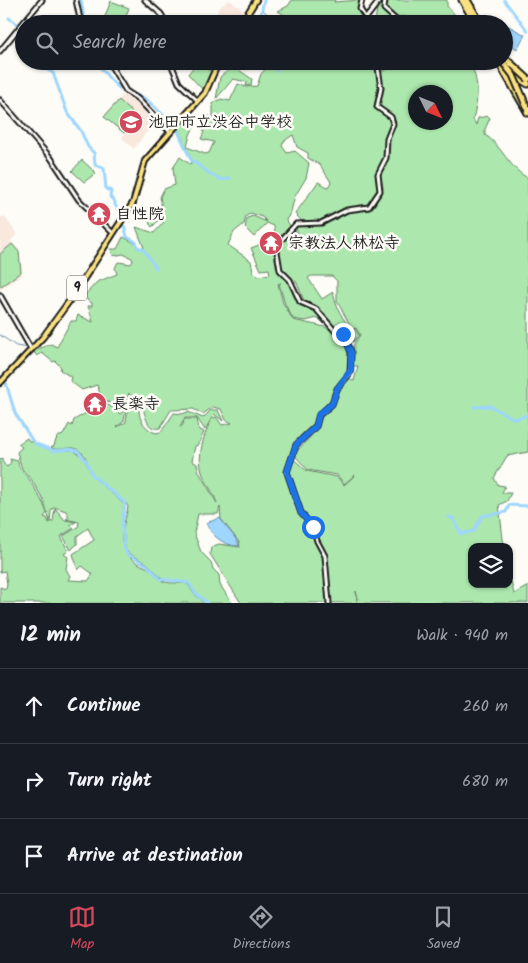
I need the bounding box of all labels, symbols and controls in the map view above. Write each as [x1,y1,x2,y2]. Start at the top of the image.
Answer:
search box [15,15,513,70]
text: Search here [73,28,167,58]
icon: search [33,29,61,57]
north arrow [408,85,453,130]
school or university icon: 池田市立渋谷中学校 [118,109,144,135]
place label: 池田市立渋谷中学校 [148,110,292,135]
temple icon: 自性院 [86,201,112,227]
place label: 自性院 [116,202,164,227]
temple icon: 宗教法人林松寺 [258,230,284,256]
place label: 宗教法人林松寺 [288,231,400,256]
road number: 9 [67,276,87,300]
route end [332,323,355,346]
temple icon: 長楽寺 [82,391,108,417]
place label: 長楽寺 [112,392,160,417]
route start [302,516,325,539]
map controls [468,543,513,588]
button: layers [468,543,513,588]
text: 12 min [20,619,81,652]
text: Walk · 940 m [416,623,508,648]
text: Continue [67,691,140,721]
icon: ahead [20,692,48,720]
text: 260 m [463,694,508,719]
text: Turn right [67,766,152,796]
icon: right [20,767,48,795]
text: 680 m [462,769,508,794]
text: Arrive at destination [67,841,243,871]
icon: arrive [20,842,48,870]
tab: Map [68,903,96,955]
tab: Directions [232,903,290,955]
tab: Saved [427,903,460,955]

